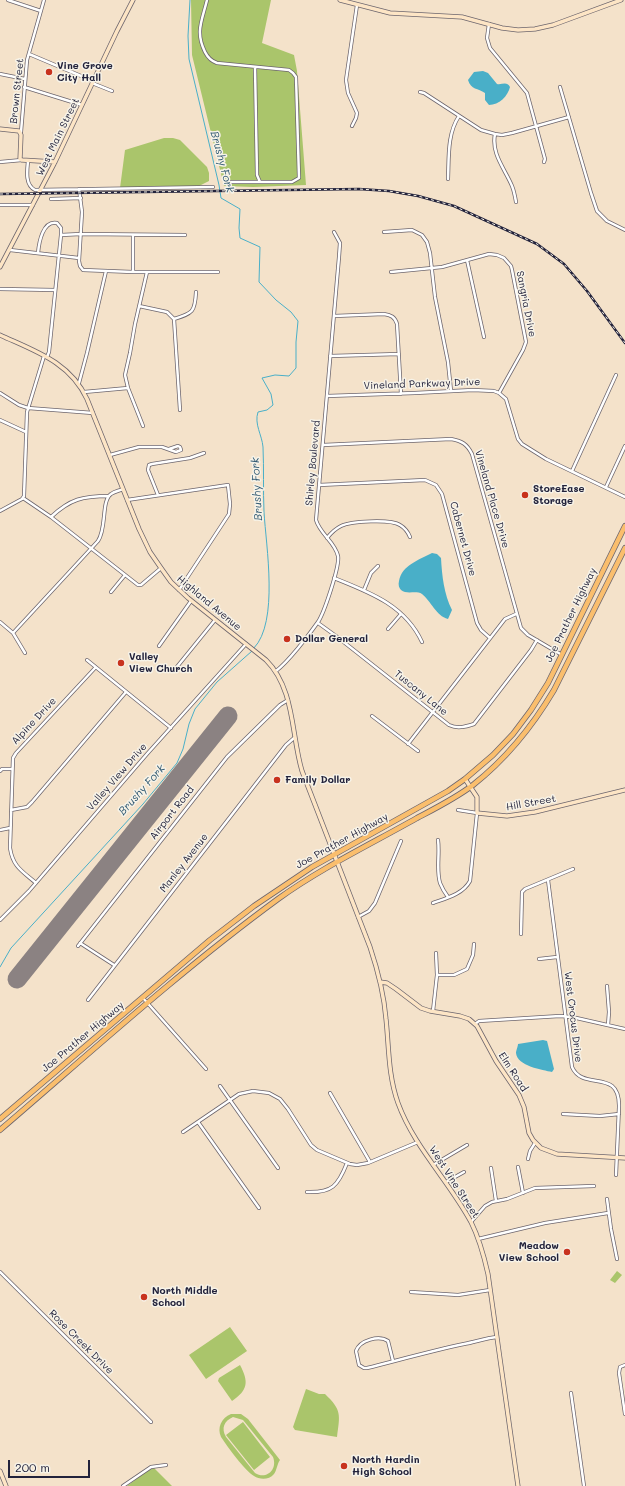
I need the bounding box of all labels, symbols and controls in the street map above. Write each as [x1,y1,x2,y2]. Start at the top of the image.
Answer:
street label: Brown Street [8,58,26,124]
place label: Vine Grove City Hall [57,60,113,84]
marker: Vine Grove City Hall [44,67,54,77]
street label: West Main Street [34,96,82,178]
water label: Brushy Fork [207,130,237,194]
street label: Sangria Drive [514,270,538,338]
street label: Vineland Parkway Drive [364,376,480,392]
street label: Shirley Boulevard [303,420,323,506]
street label: Vineland Place Drive [472,449,512,549]
water label: Brushy Fork [249,457,265,521]
place label: StoreEase Storage [533,483,584,506]
marker: StoreEase Storage [520,490,530,500]
street label: Cabernet Drive [447,500,479,578]
street label: Joe Prather Highway [543,566,599,664]
street label: Highland Avenue [174,573,244,633]
place label: Dollar General [295,633,368,645]
marker: Dollar General [282,634,292,644]
place label: Valley View Church [129,651,192,674]
marker: Valley View Church [116,658,126,668]
street label: Tuscany Lane [392,668,450,718]
street label: Alpine Drive [9,695,59,747]
street label: Valley View Drive [84,741,150,813]
water label: Brushy Fork [116,762,168,818]
place label: Family Dollar [285,774,351,786]
marker: Family Dollar [272,775,282,785]
street label: Airport Road [147,784,197,842]
street label: Hill Street [505,793,557,813]
street label: Joe Prather Highway [294,811,390,871]
street label: Manley Avenue [157,831,211,895]
street label: West Crocus Drive [561,971,585,1063]
street label: Joe Prather Highway [40,999,126,1075]
street label: Elm Road [496,1050,530,1094]
street label: West Vine Street [426,1144,482,1220]
place label: Meadow View School [499,1240,559,1264]
marker: Meadow View School [562,1247,572,1257]
place label: North Middle School [152,1285,218,1308]
marker: North Middle School [139,1292,149,1302]
street label: Rose Creek Drive [46,1307,116,1377]
scale bar [10,1452,92,1478]
place label: North Hardin High School [352,1454,420,1478]
text: 200 m [15,1459,50,1475]
marker: North Hardin High School [339,1461,349,1471]

